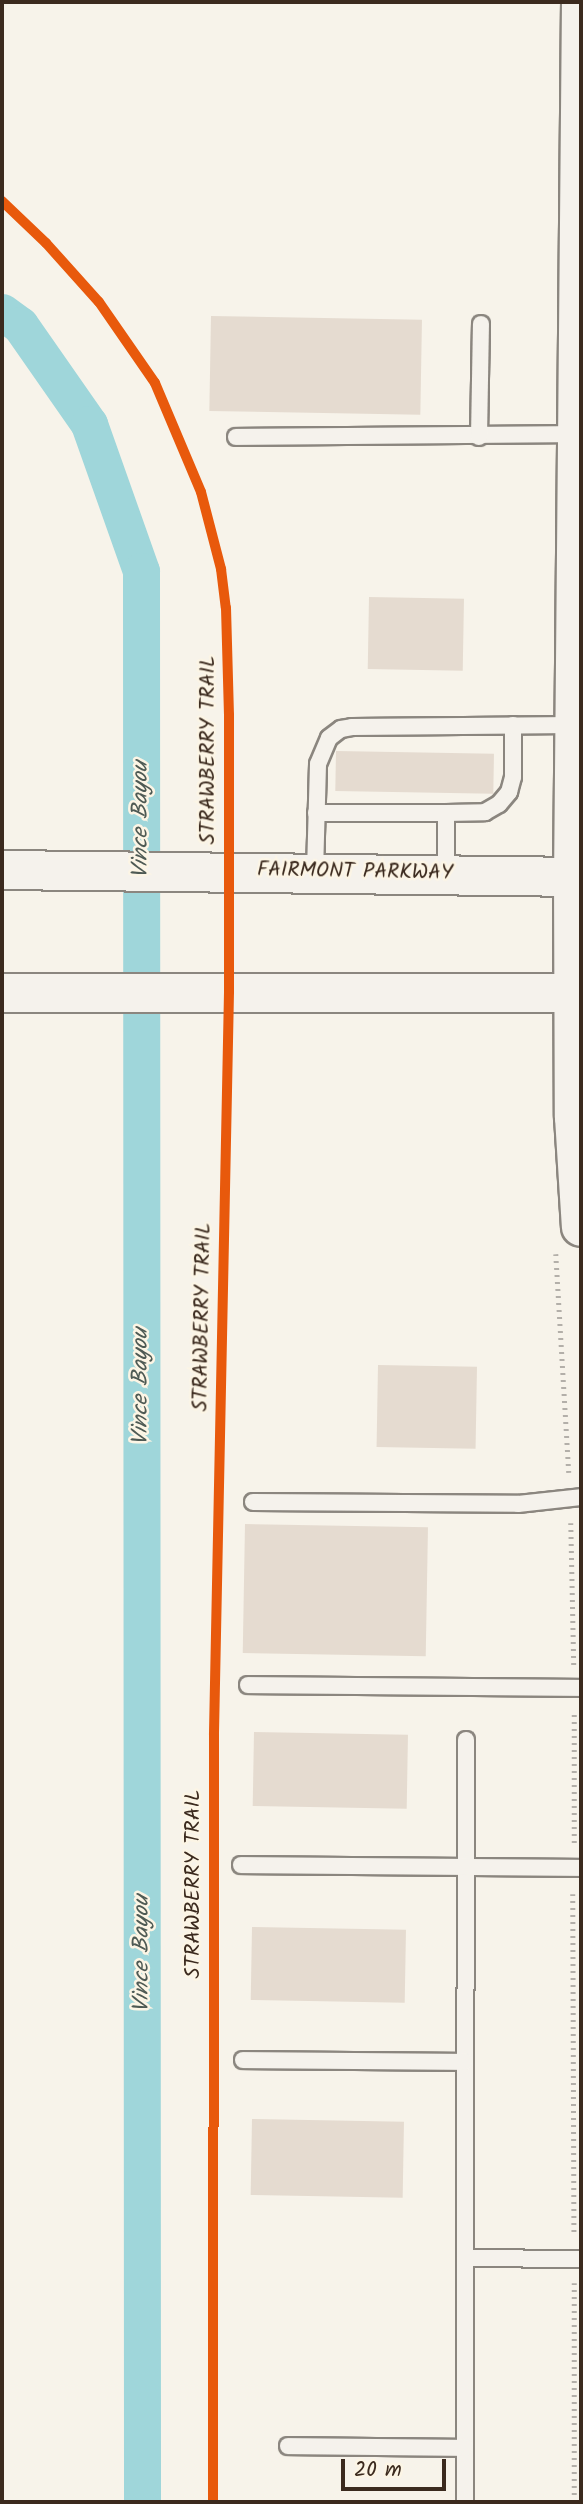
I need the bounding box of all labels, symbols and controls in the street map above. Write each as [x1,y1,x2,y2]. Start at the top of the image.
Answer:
street label: STRAWBERRY TRAIL [196,656,222,844]
water label: Vince Bayou [127,761,155,879]
street label: FAIRMONT PARKWAY [257,858,453,886]
street label: STRAWBERRY TRAIL [189,1222,217,1412]
water label: Vince Bayou [127,1328,155,1446]
street label: STRAWBERRY TRAIL [181,1790,207,1978]
water label: Vince Bayou [128,1895,156,2013]
scale bar [345,2444,450,2488]
text: 20 m [354,2454,402,2487]

